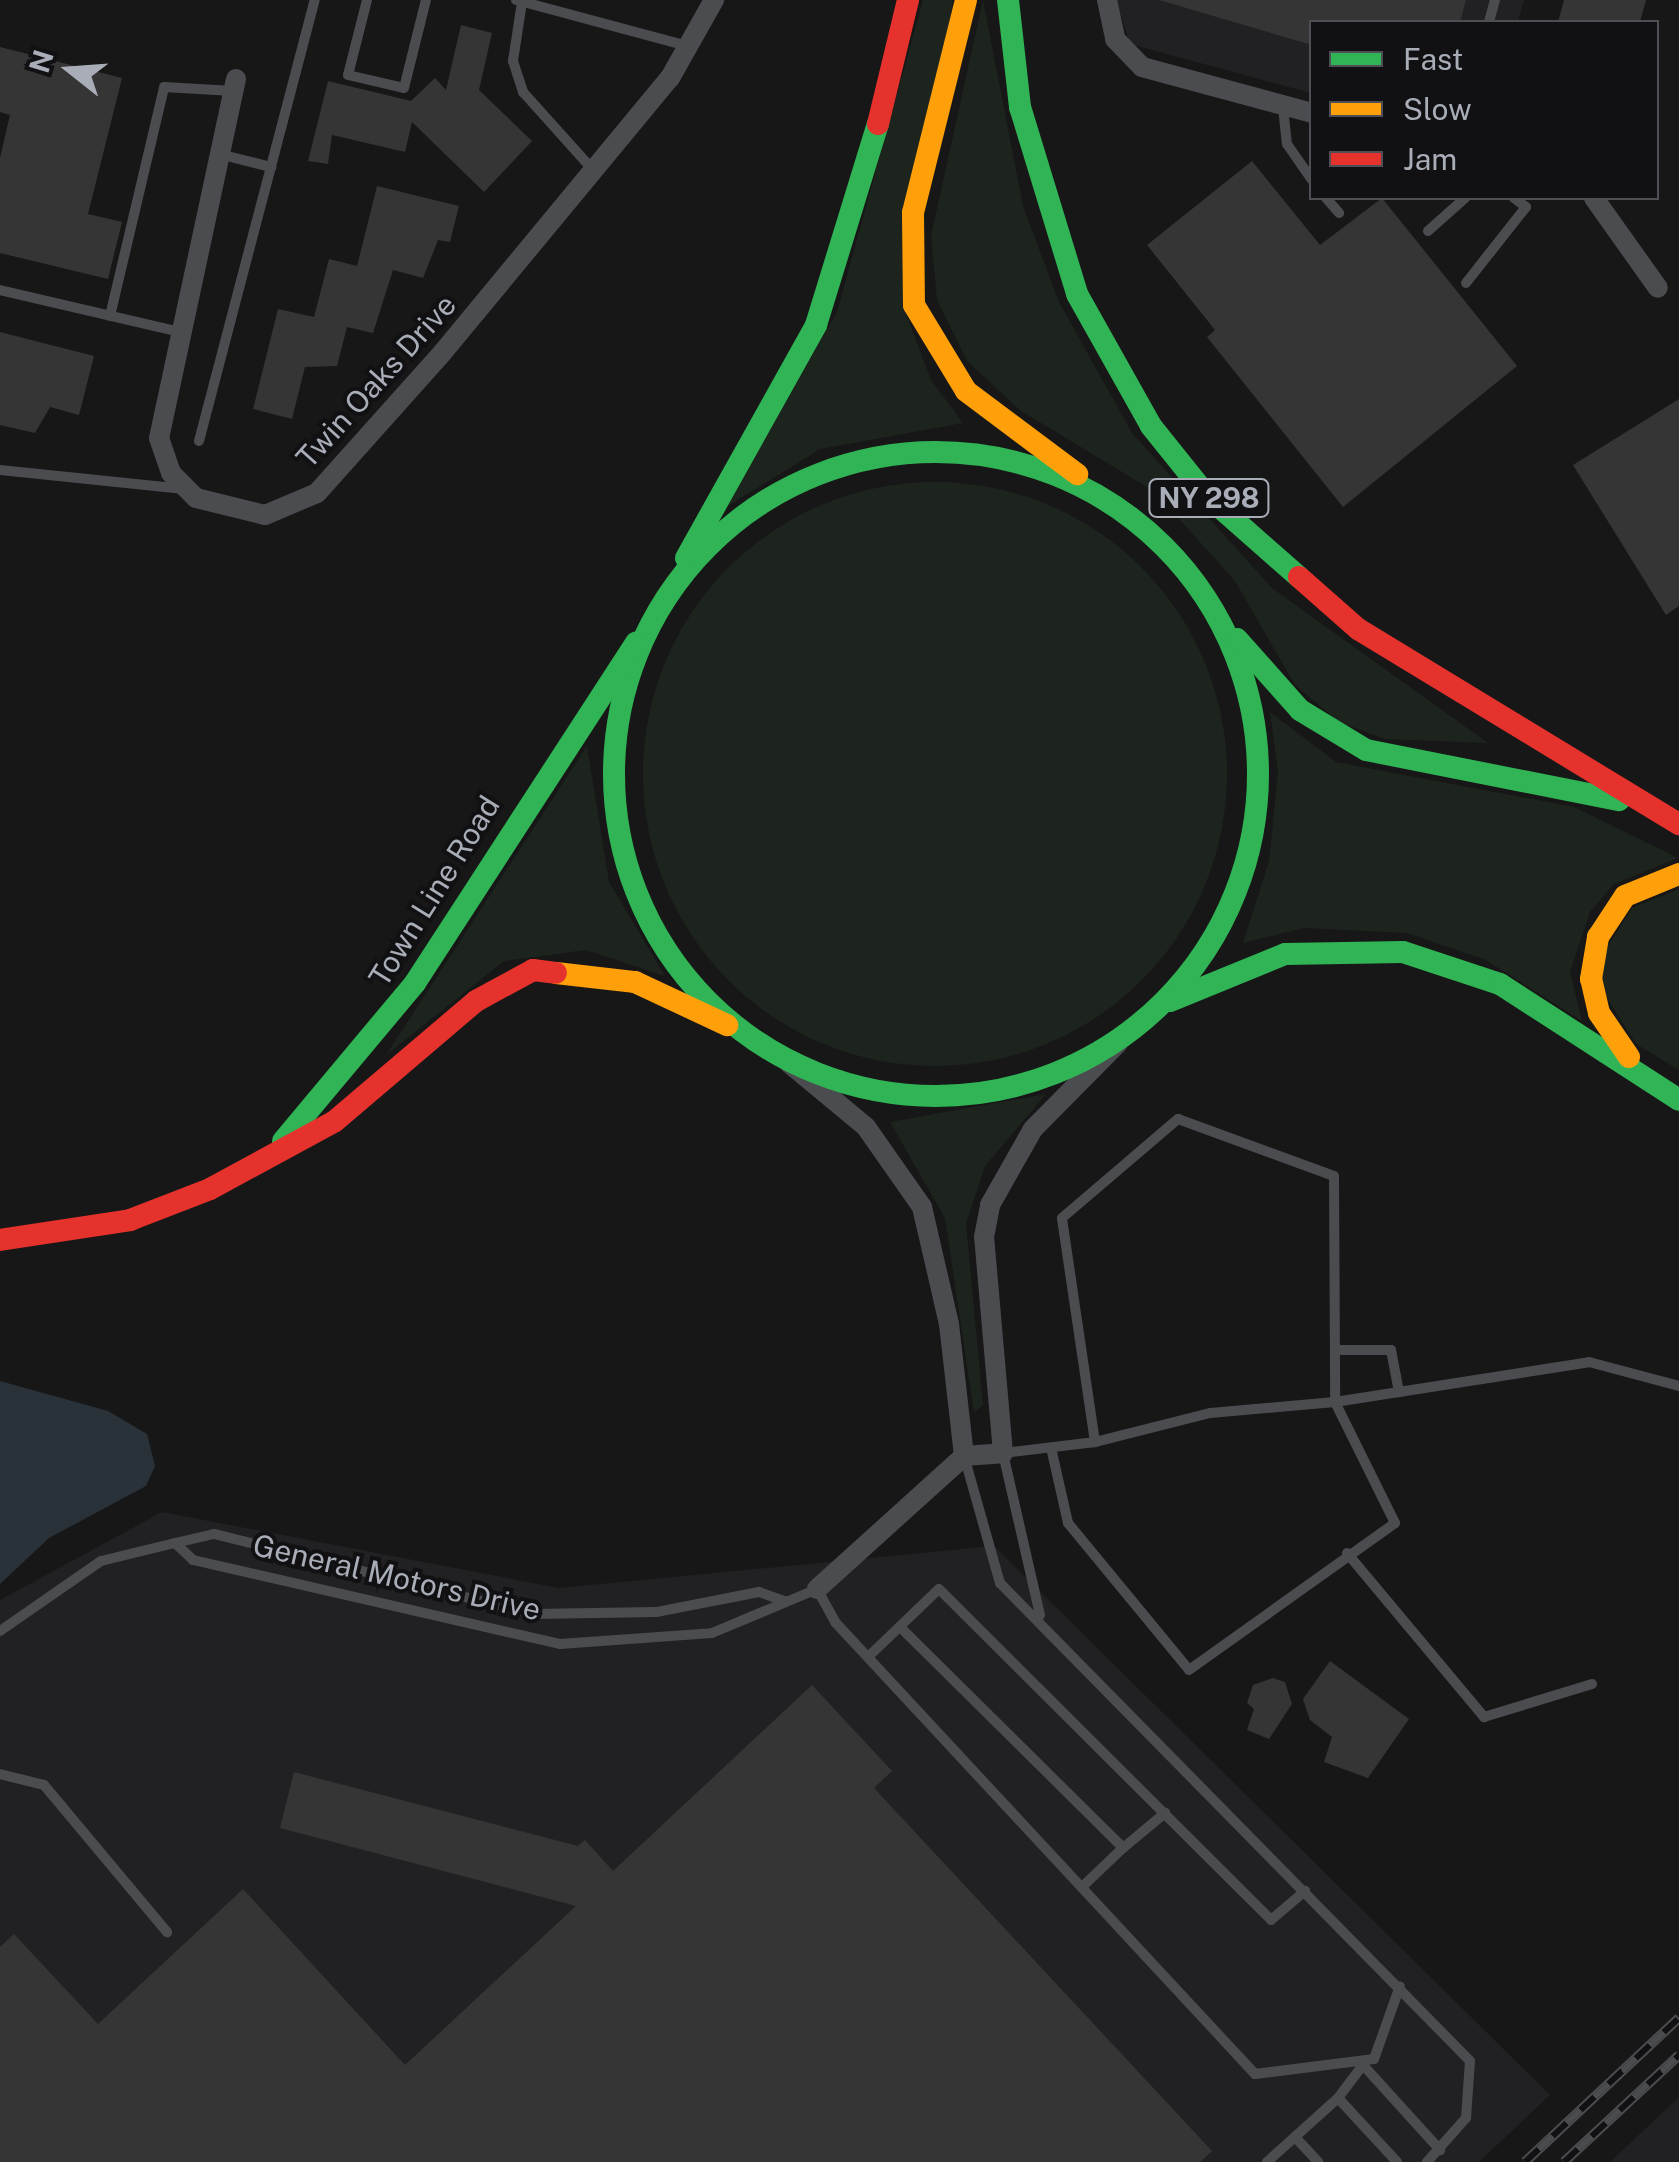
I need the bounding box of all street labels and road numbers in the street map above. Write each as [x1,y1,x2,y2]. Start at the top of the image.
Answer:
street label: Twin Oaks Drive [289,287,463,475]
road number: NY 298 [1146,475,1272,521]
street label: Town Line Road [361,789,507,993]
street label: General Motors Drive [250,1526,544,1628]

